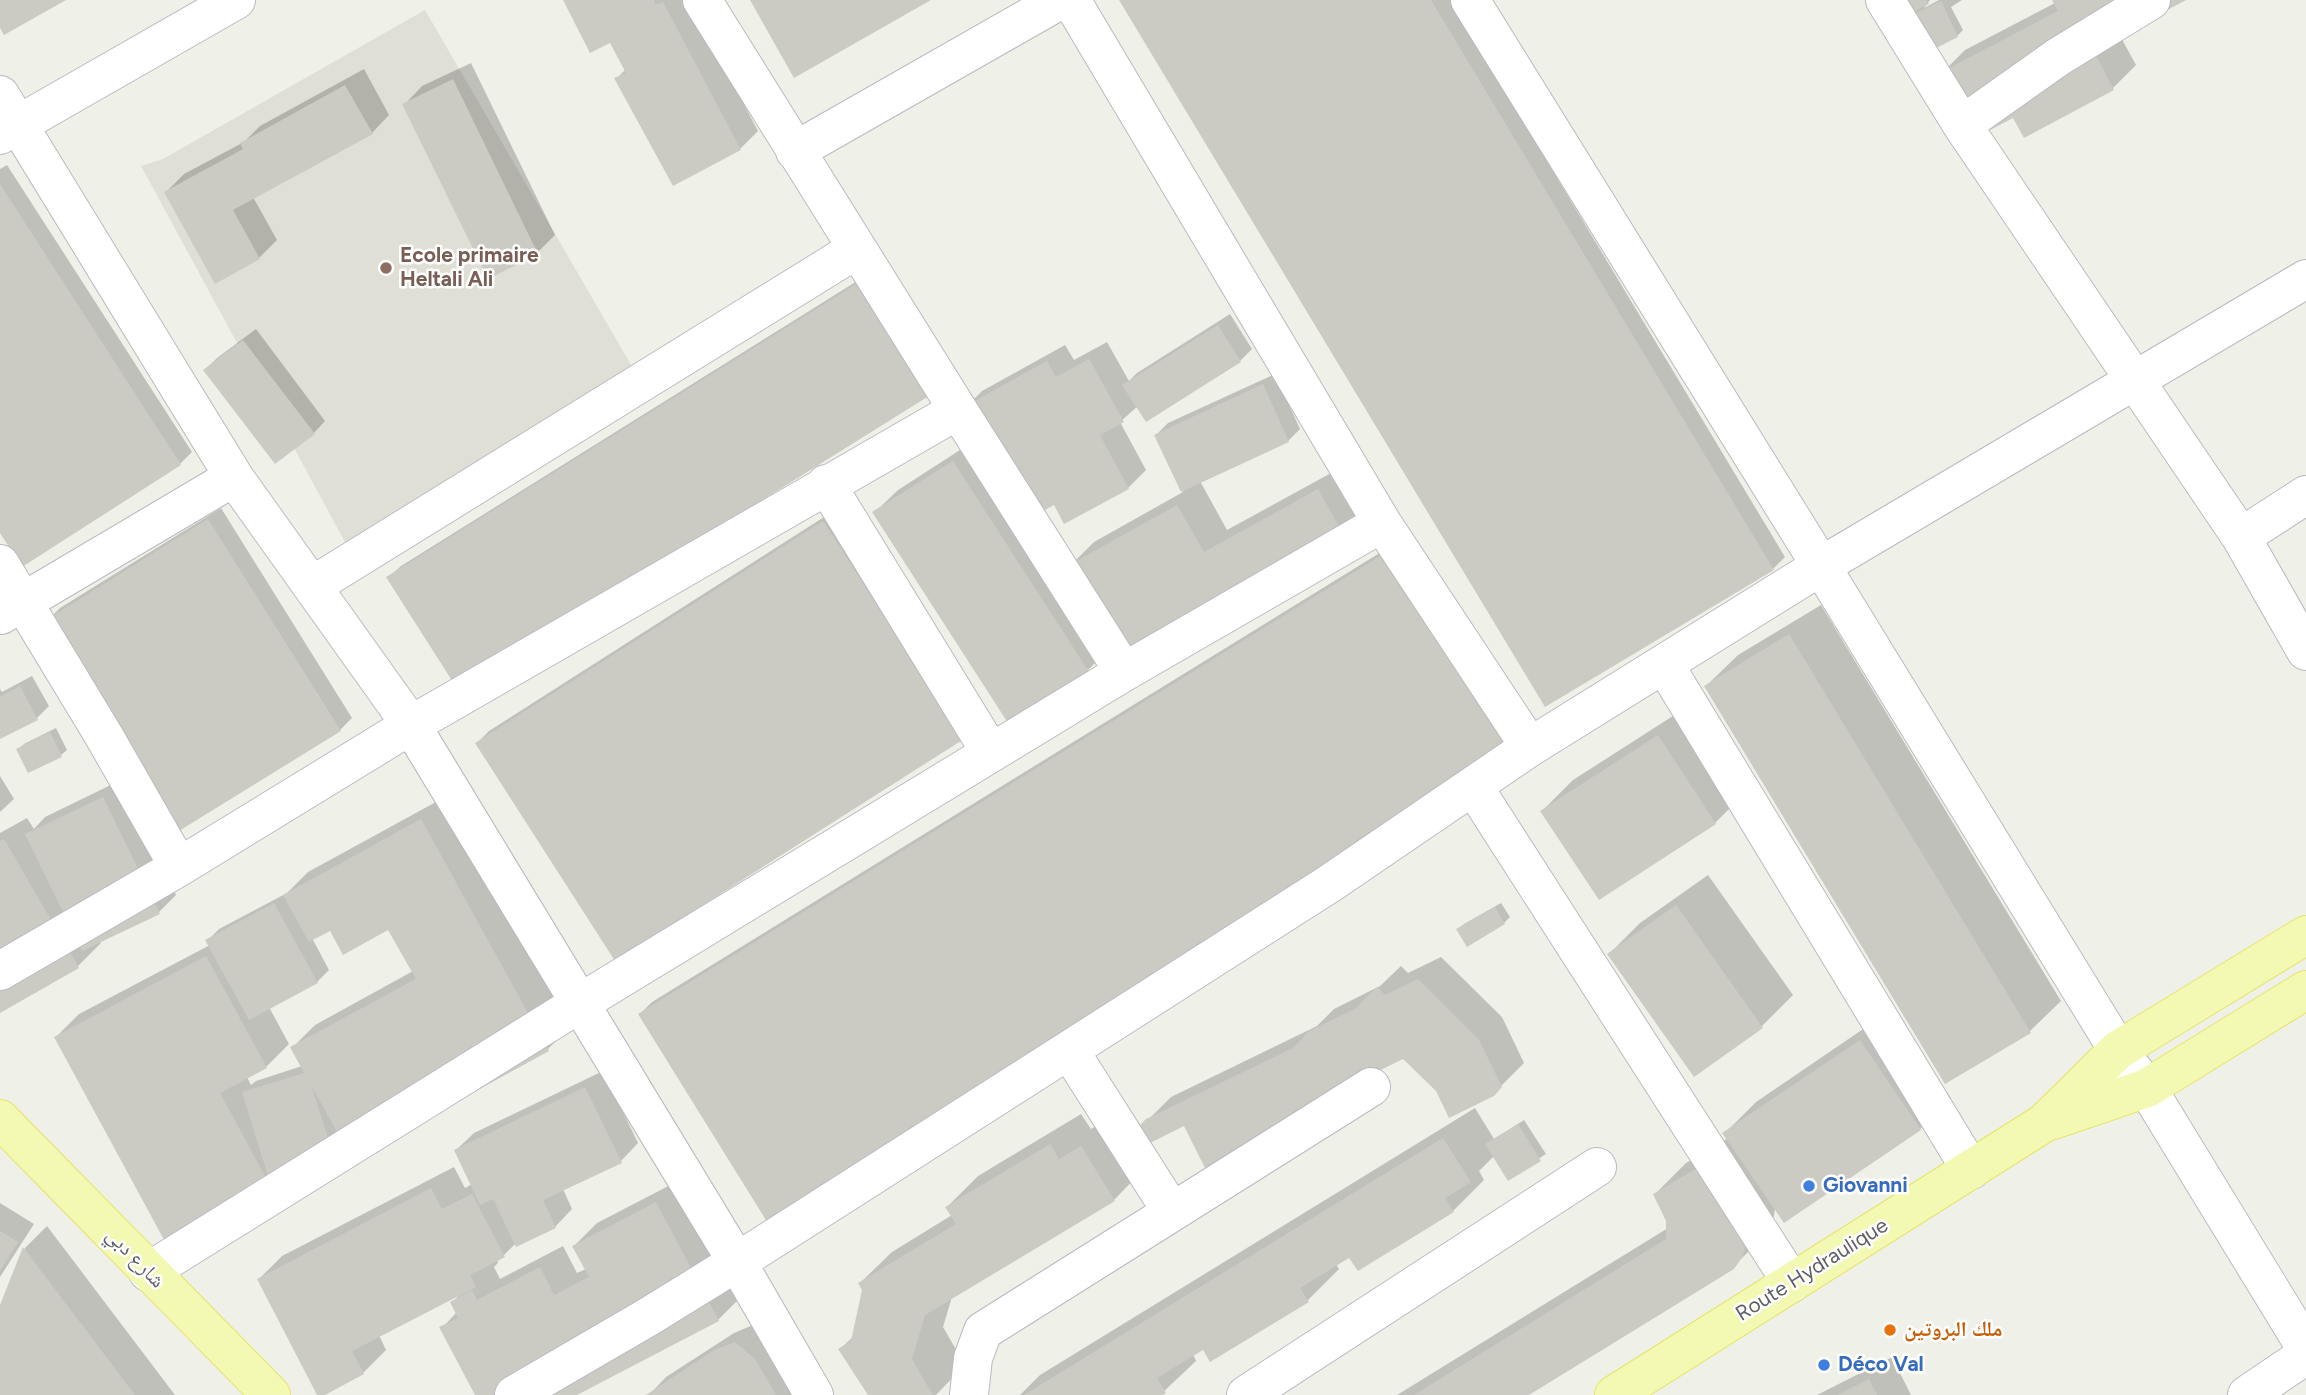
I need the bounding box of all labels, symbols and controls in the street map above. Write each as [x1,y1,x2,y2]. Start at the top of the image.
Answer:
place label: Ecole primaire Heltali Ali [400,243,539,293]
marker: Ecole primaire Heltali Ali [378,260,394,276]
place label: Giovanni [1823,1173,1908,1199]
marker: Giovanni [1801,1178,1817,1194]
street label: Route Hydraulique [1731,1213,1893,1327]
street label: شارع دبي [100,1223,170,1293]
place label: ملك البروتين [1904,1317,2002,1343]
marker: ملك البروتين [1882,1322,1898,1338]
place label: Déco Val [1838,1352,1924,1378]
marker: Déco Val [1816,1357,1832,1373]

